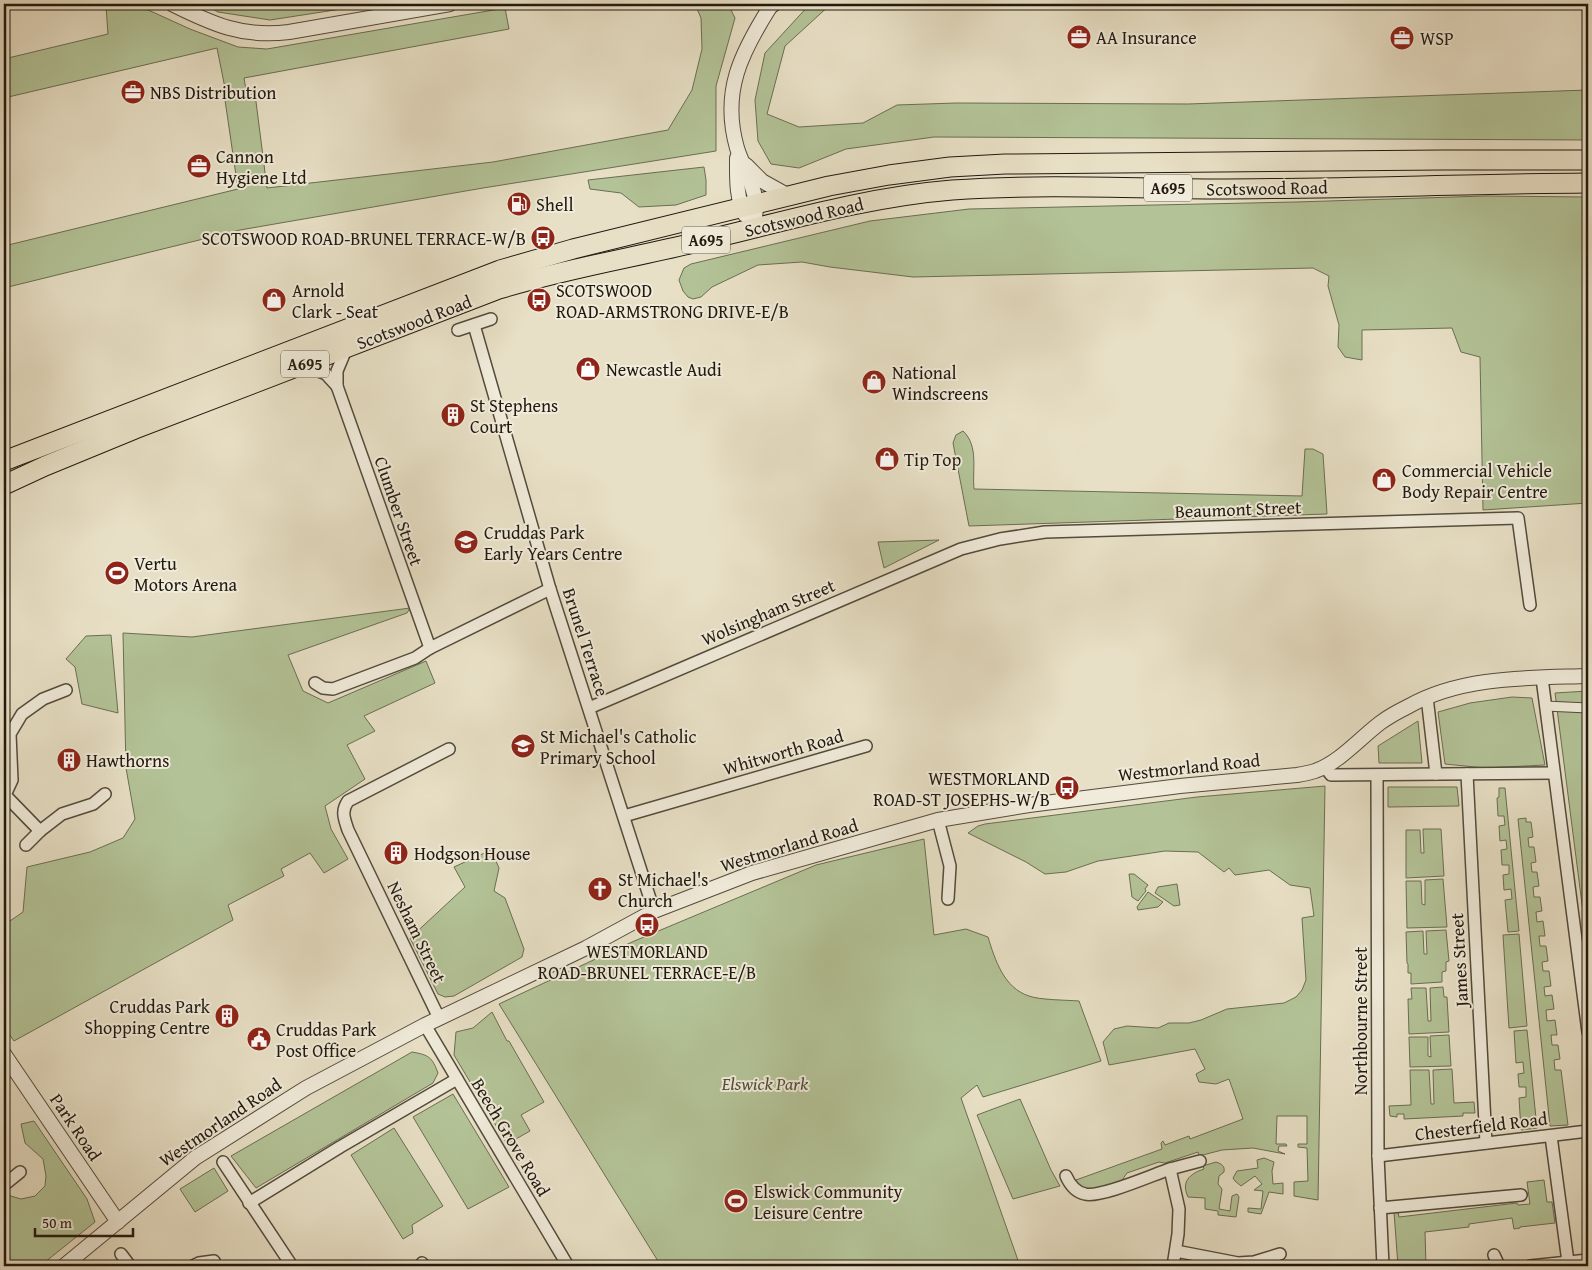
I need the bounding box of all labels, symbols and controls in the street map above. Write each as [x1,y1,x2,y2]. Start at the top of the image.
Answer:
office icon: AA Insurance [1066,24,1092,50]
place label: AA Insurance [1096,24,1197,51]
office icon: WSP [1389,25,1415,51]
place label: WSP [1420,25,1454,52]
office icon: NBS Distribution [120,79,146,105]
place label: NBS Distribution [150,79,276,106]
place label: Cannon Hygiene Ltd [216,143,307,191]
office icon: Cannon Hygiene Ltd [186,153,212,179]
street label: Scotswood Road [1206,173,1328,203]
road number: A695 [1144,174,1192,202]
street label: Scotswood Road [742,190,867,244]
fuel station icon: Shell [506,191,532,217]
place label: Shell [536,191,573,218]
place label: SCOTSWOOD ROAD-BRUNEL TERRACE-W/B [201,225,526,252]
bus stop icon: SCOTSWOOD ROAD-BRUNEL TERRACE-W/B [530,225,556,251]
road number: A695 [682,226,730,254]
place label: Arnold Clark - Seat [292,277,379,325]
place label: SCOTSWOOD ROAD-ARMSTRONG DRIVE-E/B [556,277,789,325]
shop icon: Arnold Clark - Seat [261,287,287,313]
street label: Scotswood Road [352,287,476,356]
bus stop icon: SCOTSWOOD ROAD-ARMSTRONG DRIVE-E/B [526,287,552,313]
road number: A695 [281,350,329,378]
shop icon: Newcastle Audi [575,356,601,382]
place label: Newcastle Audi [606,356,722,383]
place label: National Windscreens [892,359,989,407]
shop icon: National Windscreens [861,369,887,395]
place label: St Stephens Court [470,392,558,440]
building icon: St Stephens Court [440,402,466,428]
shop icon: Tip Top [874,446,900,472]
place label: Tip Top [904,446,961,473]
street label: Clumber Street [368,453,431,570]
place label: Commercial Vehicle Body Repair Centre [1402,457,1552,505]
shop icon: Commercial Vehicle Body Repair Centre [1371,467,1397,493]
street label: Beaumont Street [1174,493,1302,525]
place label: Cruddas Park Early Years Centre [484,519,623,567]
school or university icon: Cruddas Park Early Years Centre [453,529,479,555]
place label: Vertu Motors Arena [134,550,238,598]
sports icon: Vertu Motors Arena [104,560,130,586]
street label: Wolsingham Street [697,571,840,652]
street label: Brunel Terrace [556,584,616,700]
street label: Whitworth Road [720,722,847,782]
place label: St Michael's Catholic Primary School [540,723,697,771]
school or university icon: St Michael's Catholic Primary School [510,733,536,759]
street label: Westmorland Road [1117,746,1262,788]
building icon: Hawthorns [56,747,82,773]
place label: Hawthorns [86,747,169,774]
place label: WESTMORLAND ROAD-ST JOSEPHS-W/B [873,765,1050,813]
bus stop icon: WESTMORLAND ROAD-ST JOSEPHS-W/B [1054,775,1080,801]
street label: Westmorland Road [717,811,862,879]
building icon: Hodgson House [383,840,409,866]
place label: Hodgson House [414,840,531,867]
place label: St Michael's Church [618,866,709,914]
church icon: St Michael's Church [587,876,613,902]
street label: Nesham Street [381,877,454,988]
bus stop icon: WESTMORLAND ROAD-BRUNEL TERRACE-E/B [634,912,660,938]
street label: James Street [1443,912,1475,1010]
place label: WESTMORLAND ROAD-BRUNEL TERRACE-E/B [538,938,756,986]
street label: Northbourne Street [1347,946,1374,1095]
place label: Cruddas Park Shopping Centre [84,993,211,1041]
building icon: Cruddas Park Shopping Centre [214,1003,240,1029]
place label: Cruddas Park Post Office [276,1016,377,1064]
public building icon: Cruddas Park Post Office [246,1026,272,1052]
park label: Elswick Park [721,1070,809,1097]
street label: Westmorland Road [153,1071,287,1173]
street label: Beech Grove Road [465,1073,557,1202]
street label: Park Road [43,1088,109,1167]
street label: Chesterfield Road [1413,1104,1549,1148]
place label: Elswick Community Leisure Centre [754,1178,903,1226]
sports icon: Elswick Community Leisure Centre [723,1188,749,1214]
scale bar [35,1205,132,1237]
text: 50 m [42,1212,73,1233]

